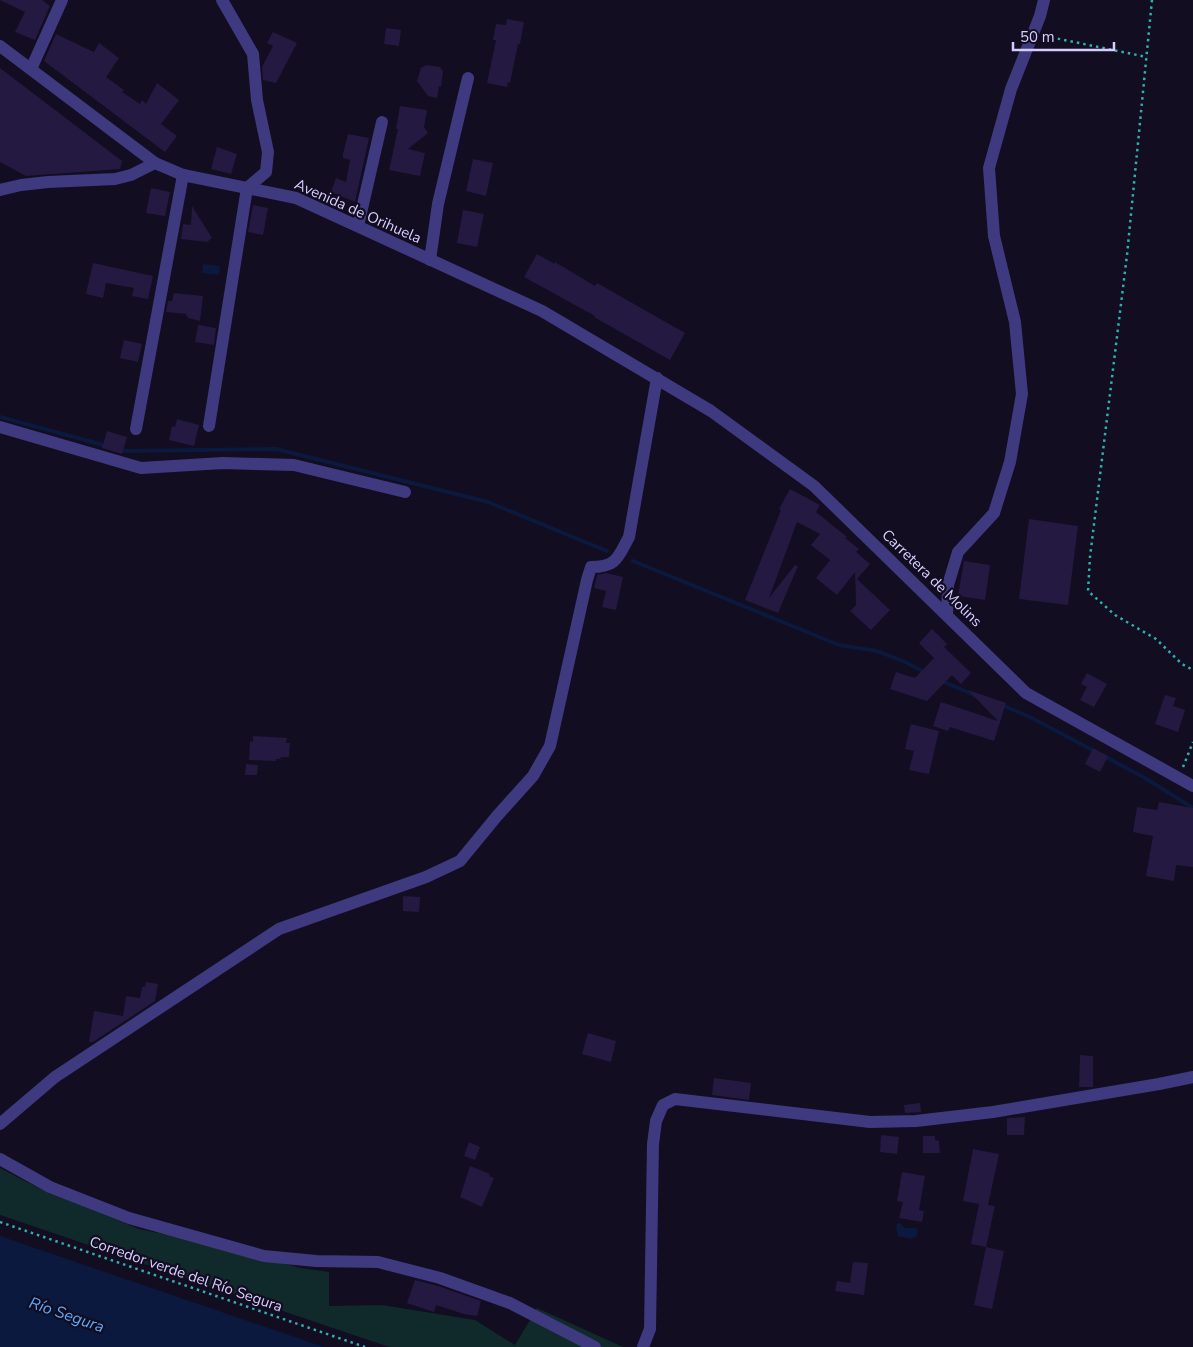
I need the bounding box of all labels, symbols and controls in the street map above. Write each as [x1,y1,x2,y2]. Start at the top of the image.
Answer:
scale bar [1013,20,1114,52]
text: 50 m [1020,27,1055,47]
street label: Avenida de Orihuela [291,174,425,248]
street label: Carretera de Molins [878,525,986,631]
street label: Corredor verde del Río Segura [87,1232,285,1316]
water label: Río Segura [26,1292,107,1338]

